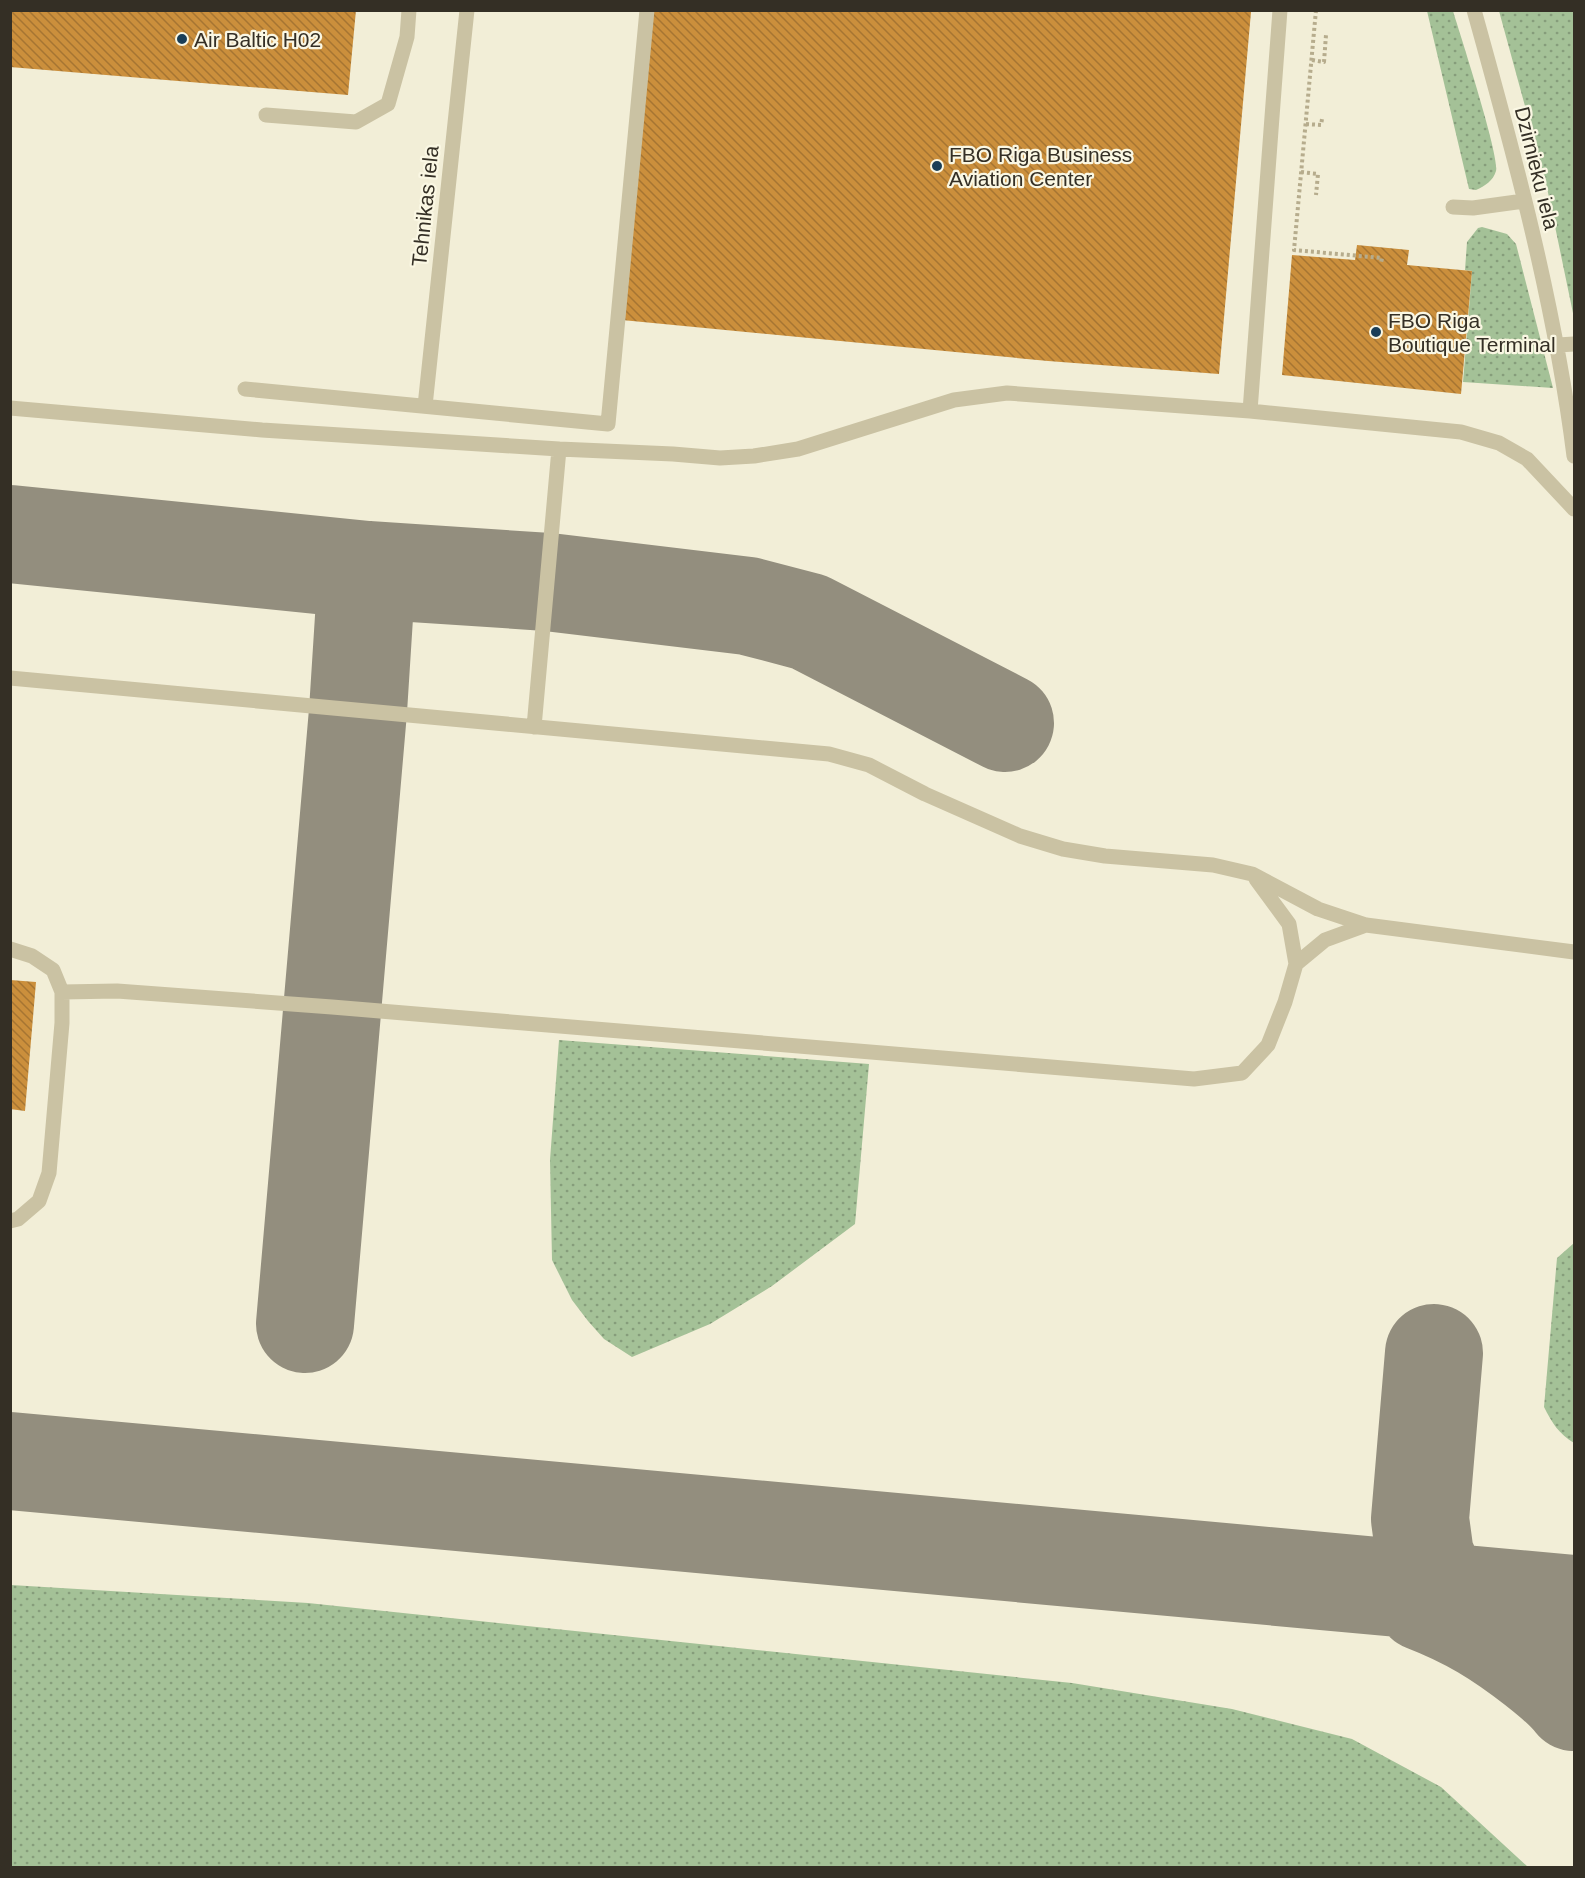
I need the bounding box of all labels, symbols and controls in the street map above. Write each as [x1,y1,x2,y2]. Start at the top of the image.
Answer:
place label: Air Baltic H02 [194,28,321,51]
marker: Air Baltic H02 [175,32,189,46]
street label: Dzirnieku iela [1511,104,1563,232]
place label: FBO Riga Business Aviation Center [949,143,1132,190]
street label: Tehnikas iela [407,144,443,268]
marker: FBO Riga Business Aviation Center [930,159,944,173]
place label: FBO Riga Boutique Terminal [1388,309,1556,356]
marker: FBO Riga Boutique Terminal [1369,325,1383,339]

